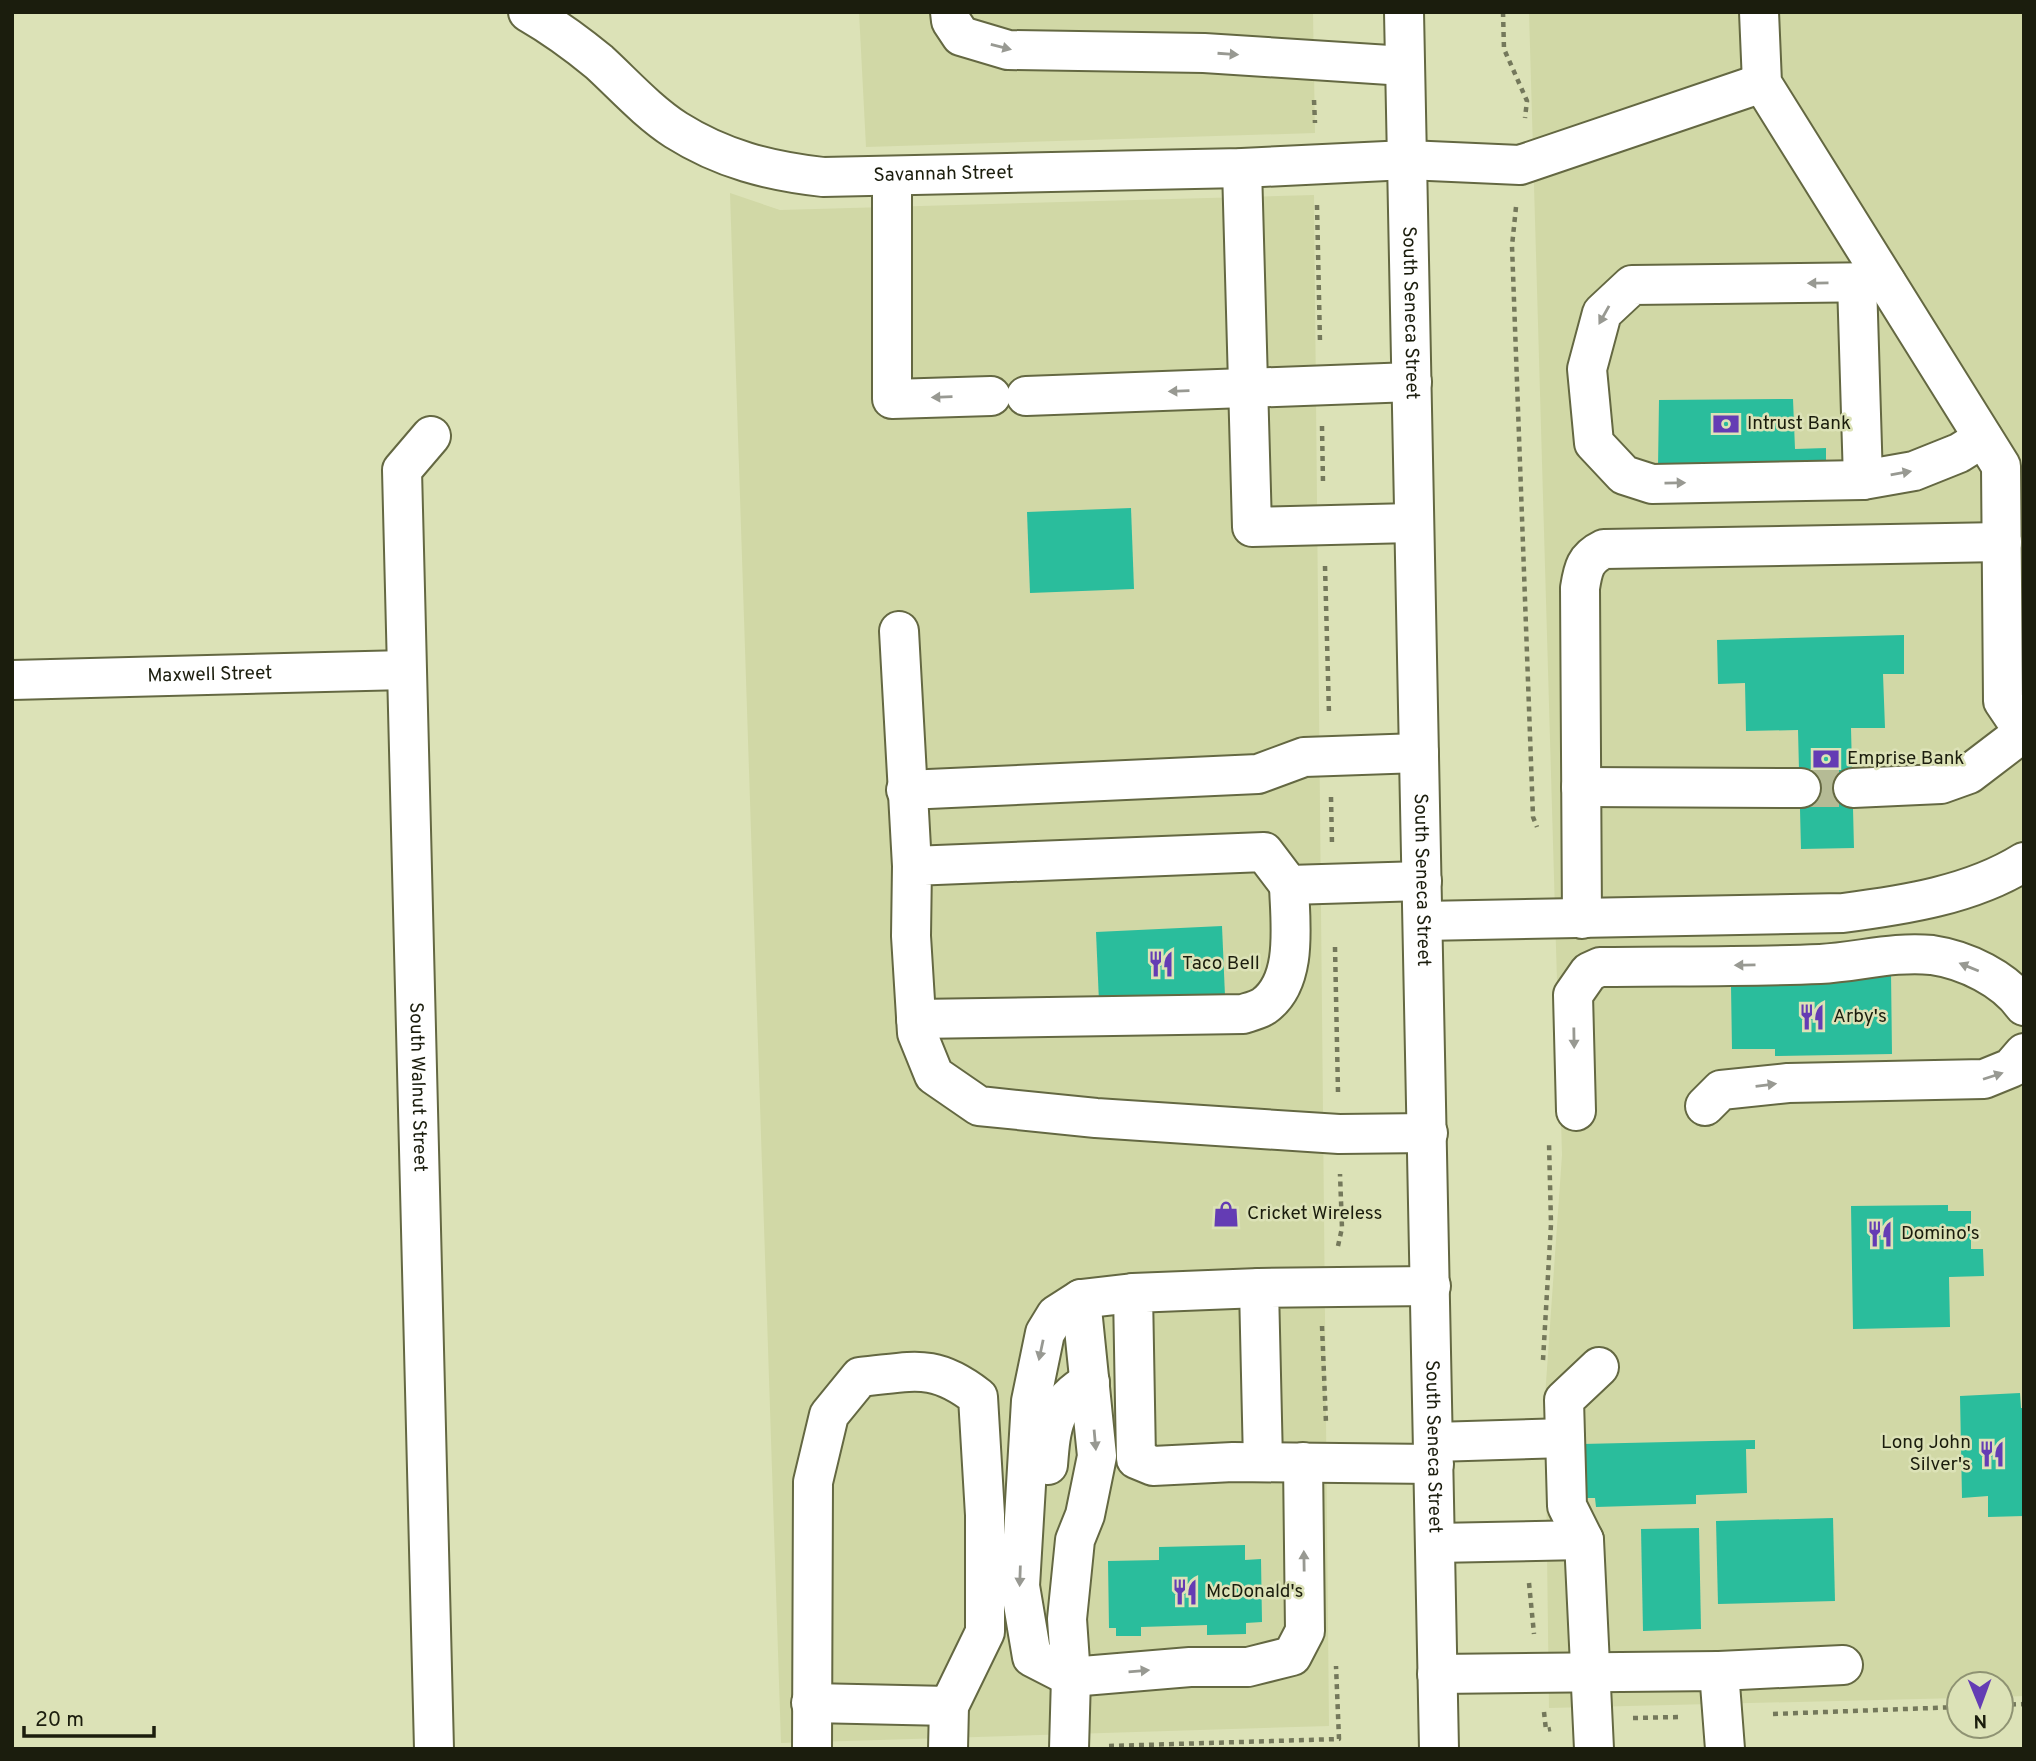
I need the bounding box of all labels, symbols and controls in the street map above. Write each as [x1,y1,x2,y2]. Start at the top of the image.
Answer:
one-way arrow [990,42,1012,53]
one-way arrow [1217,49,1239,60]
street label: Savannah Street [873,161,1014,188]
street label: South Seneca Street [1396,226,1424,400]
one-way arrow [1806,277,1828,289]
one-way arrow [1598,305,1611,325]
one-way arrow [1168,385,1190,396]
one-way arrow [931,392,953,403]
bank icon: Intrust Bank [1711,409,1741,439]
place label: Intrust Bank [1747,412,1851,436]
one-way arrow [1891,467,1913,478]
one-way arrow [1664,478,1686,489]
street label: Maxwell Street [147,661,273,689]
bank icon: Emprise Bank [1811,744,1841,774]
place label: Emprise Bank [1847,747,1964,771]
street label: South Seneca Street [1408,793,1435,967]
restaurant icon: Taco Bell [1146,949,1176,979]
place label: Taco Bell [1182,952,1260,976]
one-way arrow [1733,959,1755,971]
one-way arrow [1959,962,1980,973]
street label: South Walnut Street [403,1002,432,1172]
restaurant icon: Arby's [1797,1002,1827,1032]
place label: Arby's [1833,1005,1887,1029]
one-way arrow [1568,1027,1580,1049]
one-way arrow [1982,1070,2003,1080]
one-way arrow [1755,1080,1777,1091]
shop icon: Cricket Wireless [1211,1199,1241,1229]
place label: Cricket Wireless [1247,1202,1383,1226]
restaurant icon: Domino's [1865,1219,1895,1249]
place label: Domino's [1901,1222,1980,1246]
one-way arrow [1036,1339,1047,1361]
street label: South Seneca Street [1419,1360,1447,1534]
one-way arrow [1090,1430,1101,1452]
place label: Long John Silver's [1881,1431,1971,1477]
restaurant icon: Long John Silver's [1977,1439,2007,1469]
one-way arrow [1298,1550,1310,1572]
one-way arrow [1015,1565,1026,1587]
restaurant icon: McDonald's [1170,1577,1200,1607]
place label: McDonald's [1206,1580,1304,1604]
one-way arrow [1129,1665,1151,1676]
north arrow [1945,1670,2015,1740]
scale bar [24,1694,154,1738]
text: 20 m [35,1707,84,1734]
text: N [1973,1708,1987,1732]

